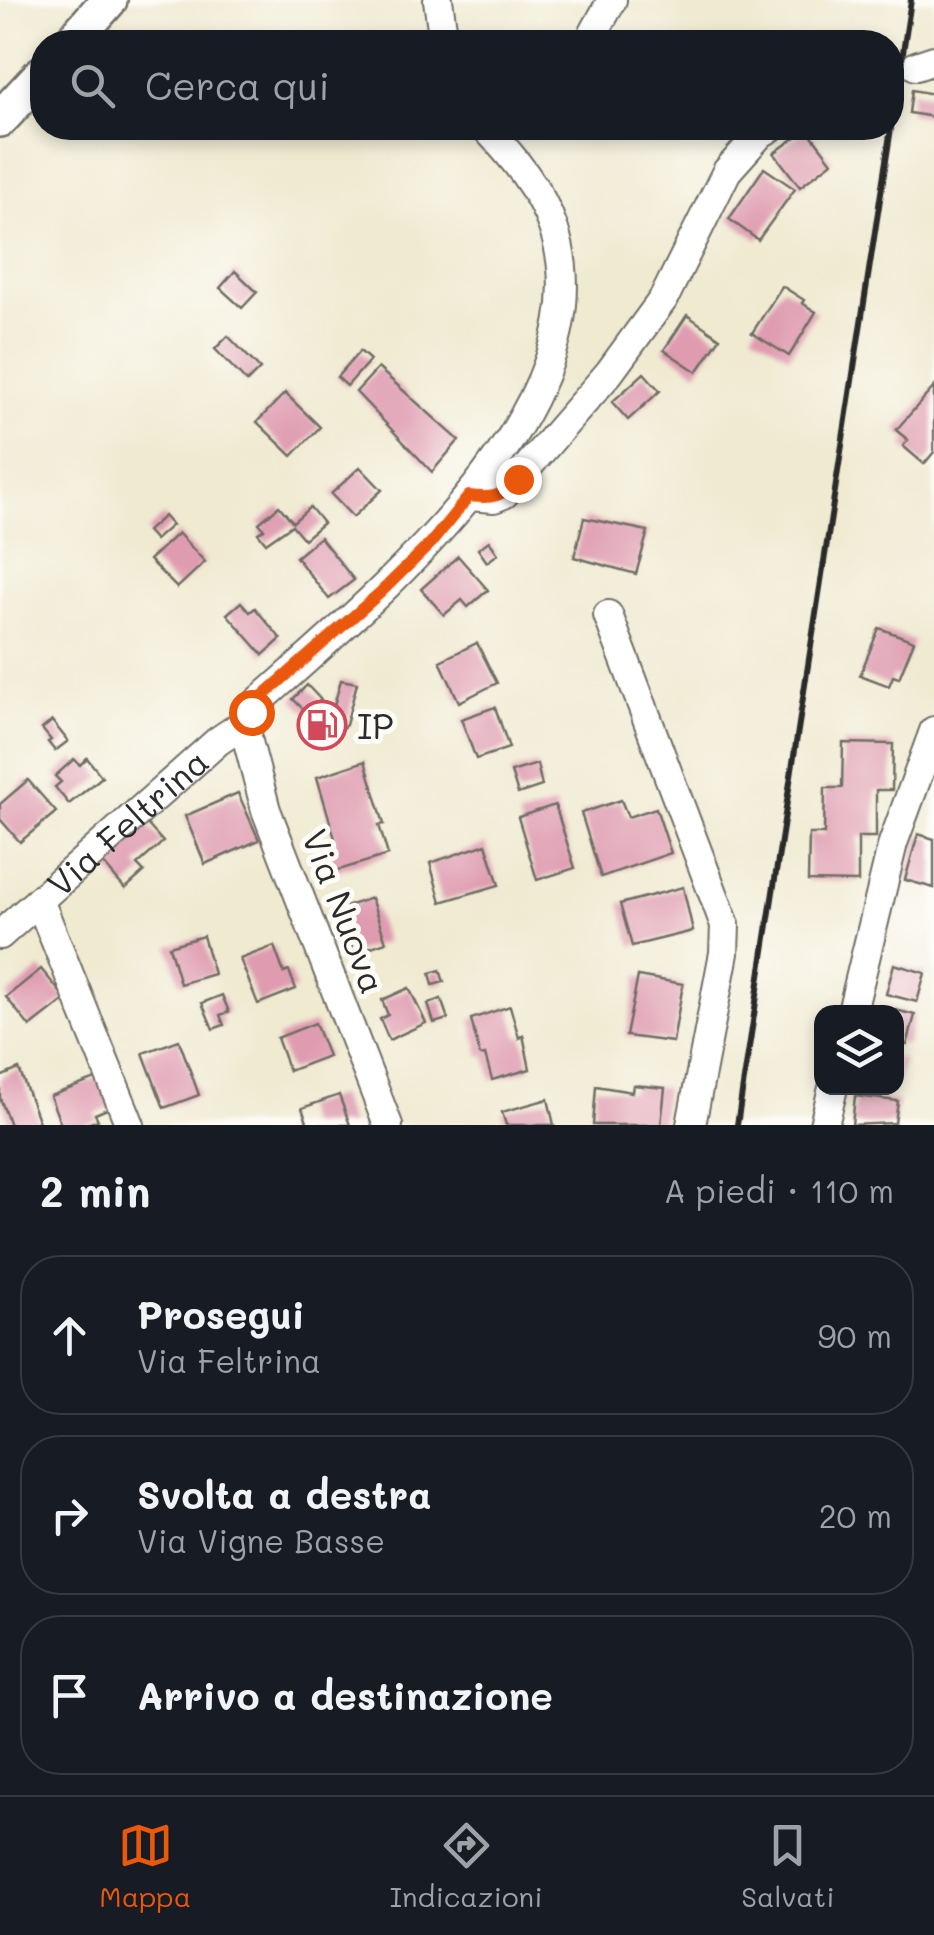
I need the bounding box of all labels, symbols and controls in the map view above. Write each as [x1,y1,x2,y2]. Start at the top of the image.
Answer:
search box [30,30,904,140]
icon: search [65,58,120,113]
text: Cerca qui [145,60,330,110]
route end [496,457,542,503]
route start [229,690,275,736]
fuel station icon: IP [296,699,348,751]
place label: IP [357,702,394,748]
street label: Via Feltrina [37,738,217,906]
street label: Via Nuova [293,822,397,1000]
map controls [814,1005,904,1095]
button: layers [814,1005,904,1095]
text: 2 min [40,1163,150,1218]
text: A piedi · 110 m [664,1169,894,1211]
text: Prosegui [137,1289,305,1339]
icon: ahead [42,1308,97,1363]
text: 90 m [818,1314,892,1356]
text: Via Feltrina [137,1339,321,1381]
text: Svolta a destra [137,1469,431,1519]
icon: right [42,1488,97,1543]
text: 20 m [819,1494,892,1536]
text: Via Vigne Basse [137,1519,385,1561]
icon: arrive [42,1668,97,1723]
text: Arrivo a destinazione [137,1670,553,1720]
tab: Mappa [99,1818,191,1914]
tab: Indicazioni [390,1818,543,1914]
tab: Salvati [741,1818,835,1914]

